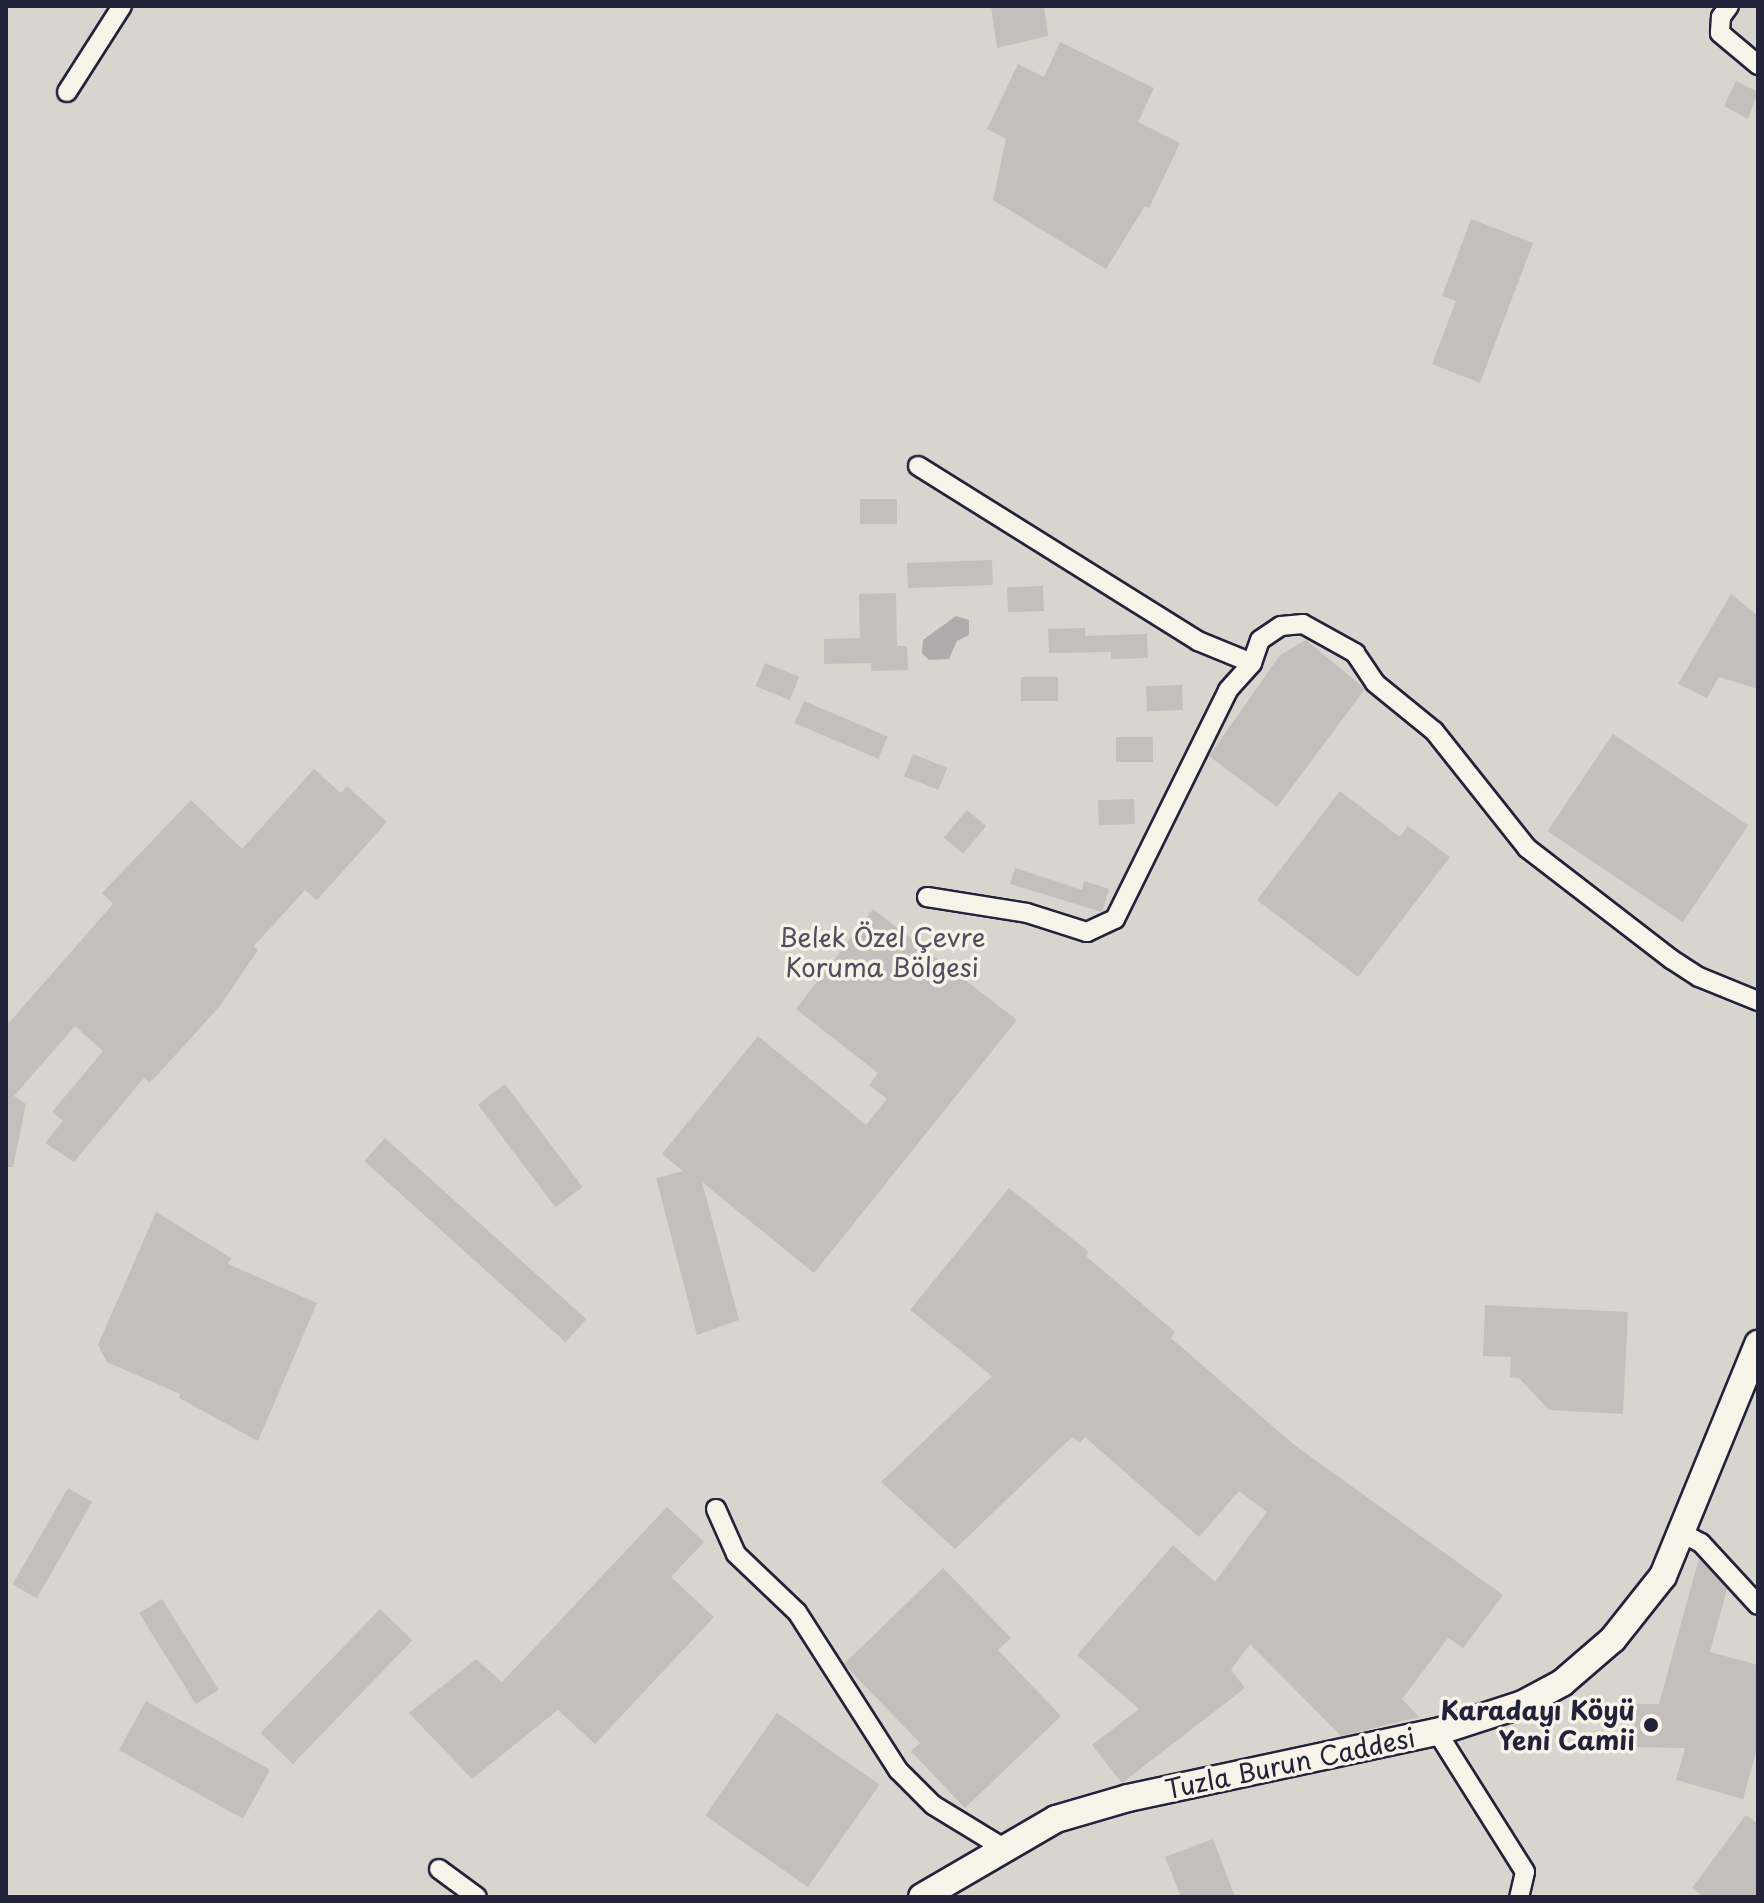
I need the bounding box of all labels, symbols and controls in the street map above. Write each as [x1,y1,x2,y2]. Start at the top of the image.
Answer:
park label: Belek Özel Çevre Koruma Bölgesi [777,921,987,982]
place label: Karadayı Köyü Yeni Camii [1441,1694,1635,1756]
marker: Karadayı Köyü Yeni Camii [1642,1716,1660,1734]
street label: Tuzla Burun Caddesi [1161,1721,1419,1805]

